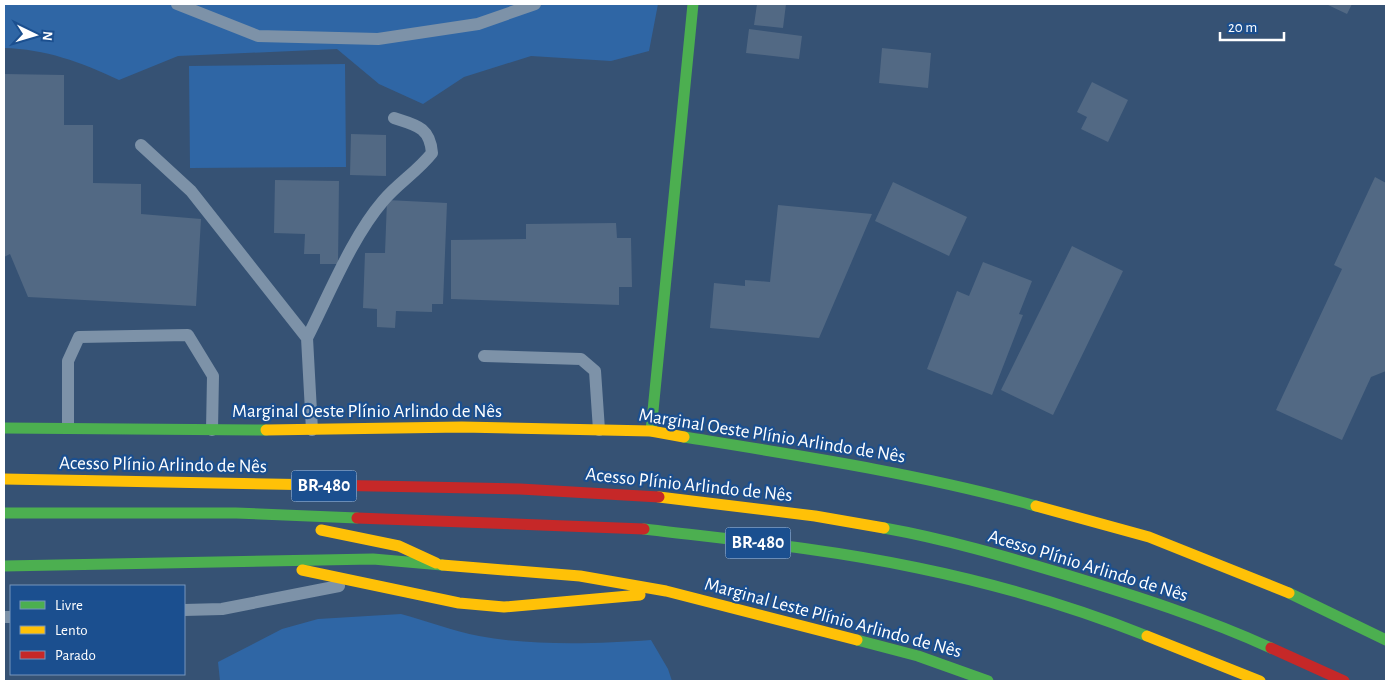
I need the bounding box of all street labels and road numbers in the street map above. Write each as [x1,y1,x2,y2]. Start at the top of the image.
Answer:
street label: Marginal Oeste Plínio Arlindo de Nês [232,402,502,421]
street label: Marginal Oeste Plínio Arlindo de Nês [637,406,907,466]
street label: Acesso Plínio Arlindo de Nês [59,454,267,476]
street label: Acesso Plínio Arlindo de Nês [585,465,793,505]
road number: BR-480 [292,471,356,502]
street label: Acesso Plínio Arlindo de Nês [986,527,1190,605]
road number: BR-480 [726,528,790,558]
street label: Marginal Leste Plínio Arlindo de Nês [702,574,964,662]

